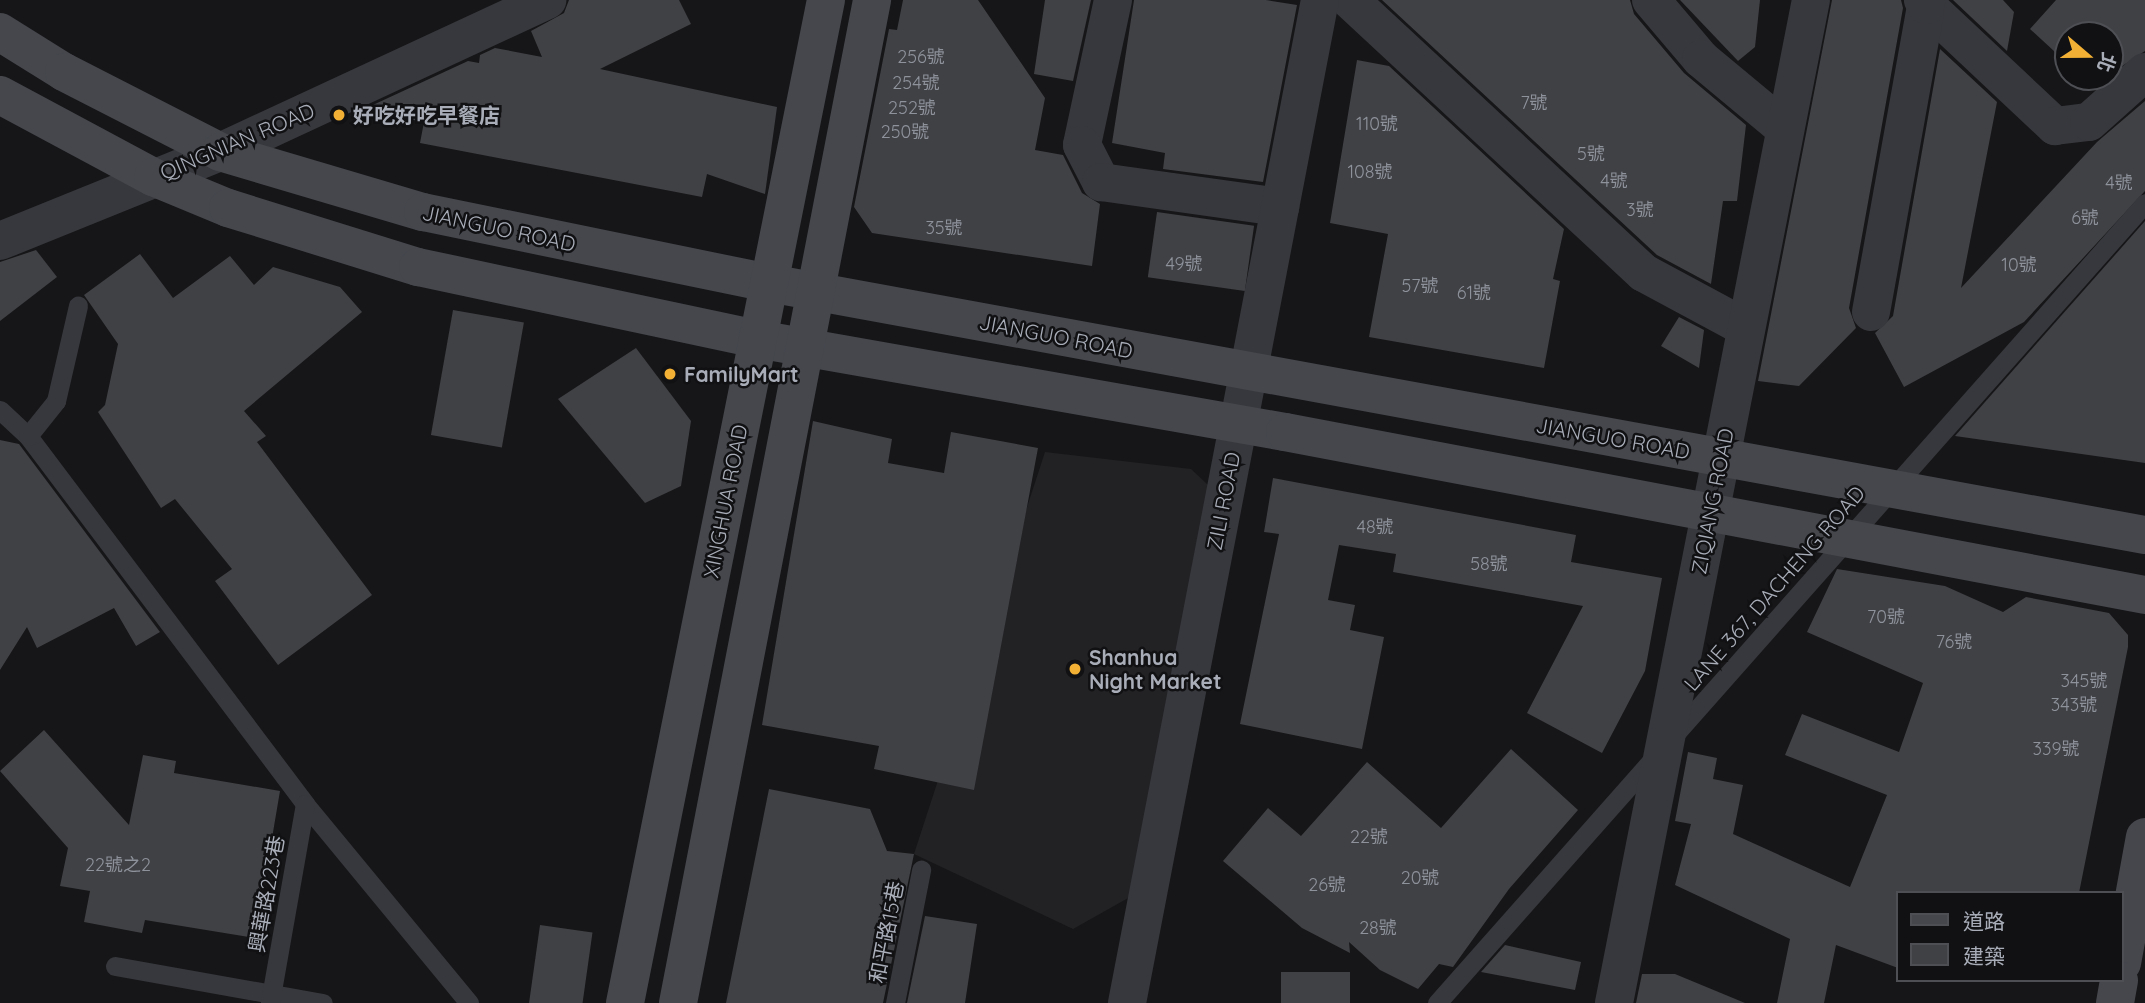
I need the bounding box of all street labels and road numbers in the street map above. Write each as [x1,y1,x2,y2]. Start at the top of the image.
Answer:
street label: QINGNIAN ROAD [156,97,318,185]
street label: JIANGUO ROAD [420,199,578,257]
street label: JIANGUO ROAD [977,309,1135,363]
street label: JIANGUO ROAD [1534,412,1692,464]
street label: XINGHUA ROAD [698,422,752,580]
street label: ZIQIANG ROAD [1686,426,1738,576]
street label: ZILI ROAD [1201,450,1245,552]
street label: LANE 367, DACHENG ROAD [1678,480,1870,696]
street label: 興華路223巷 [243,834,289,954]
street label: 和平路15巷 [864,879,908,985]

